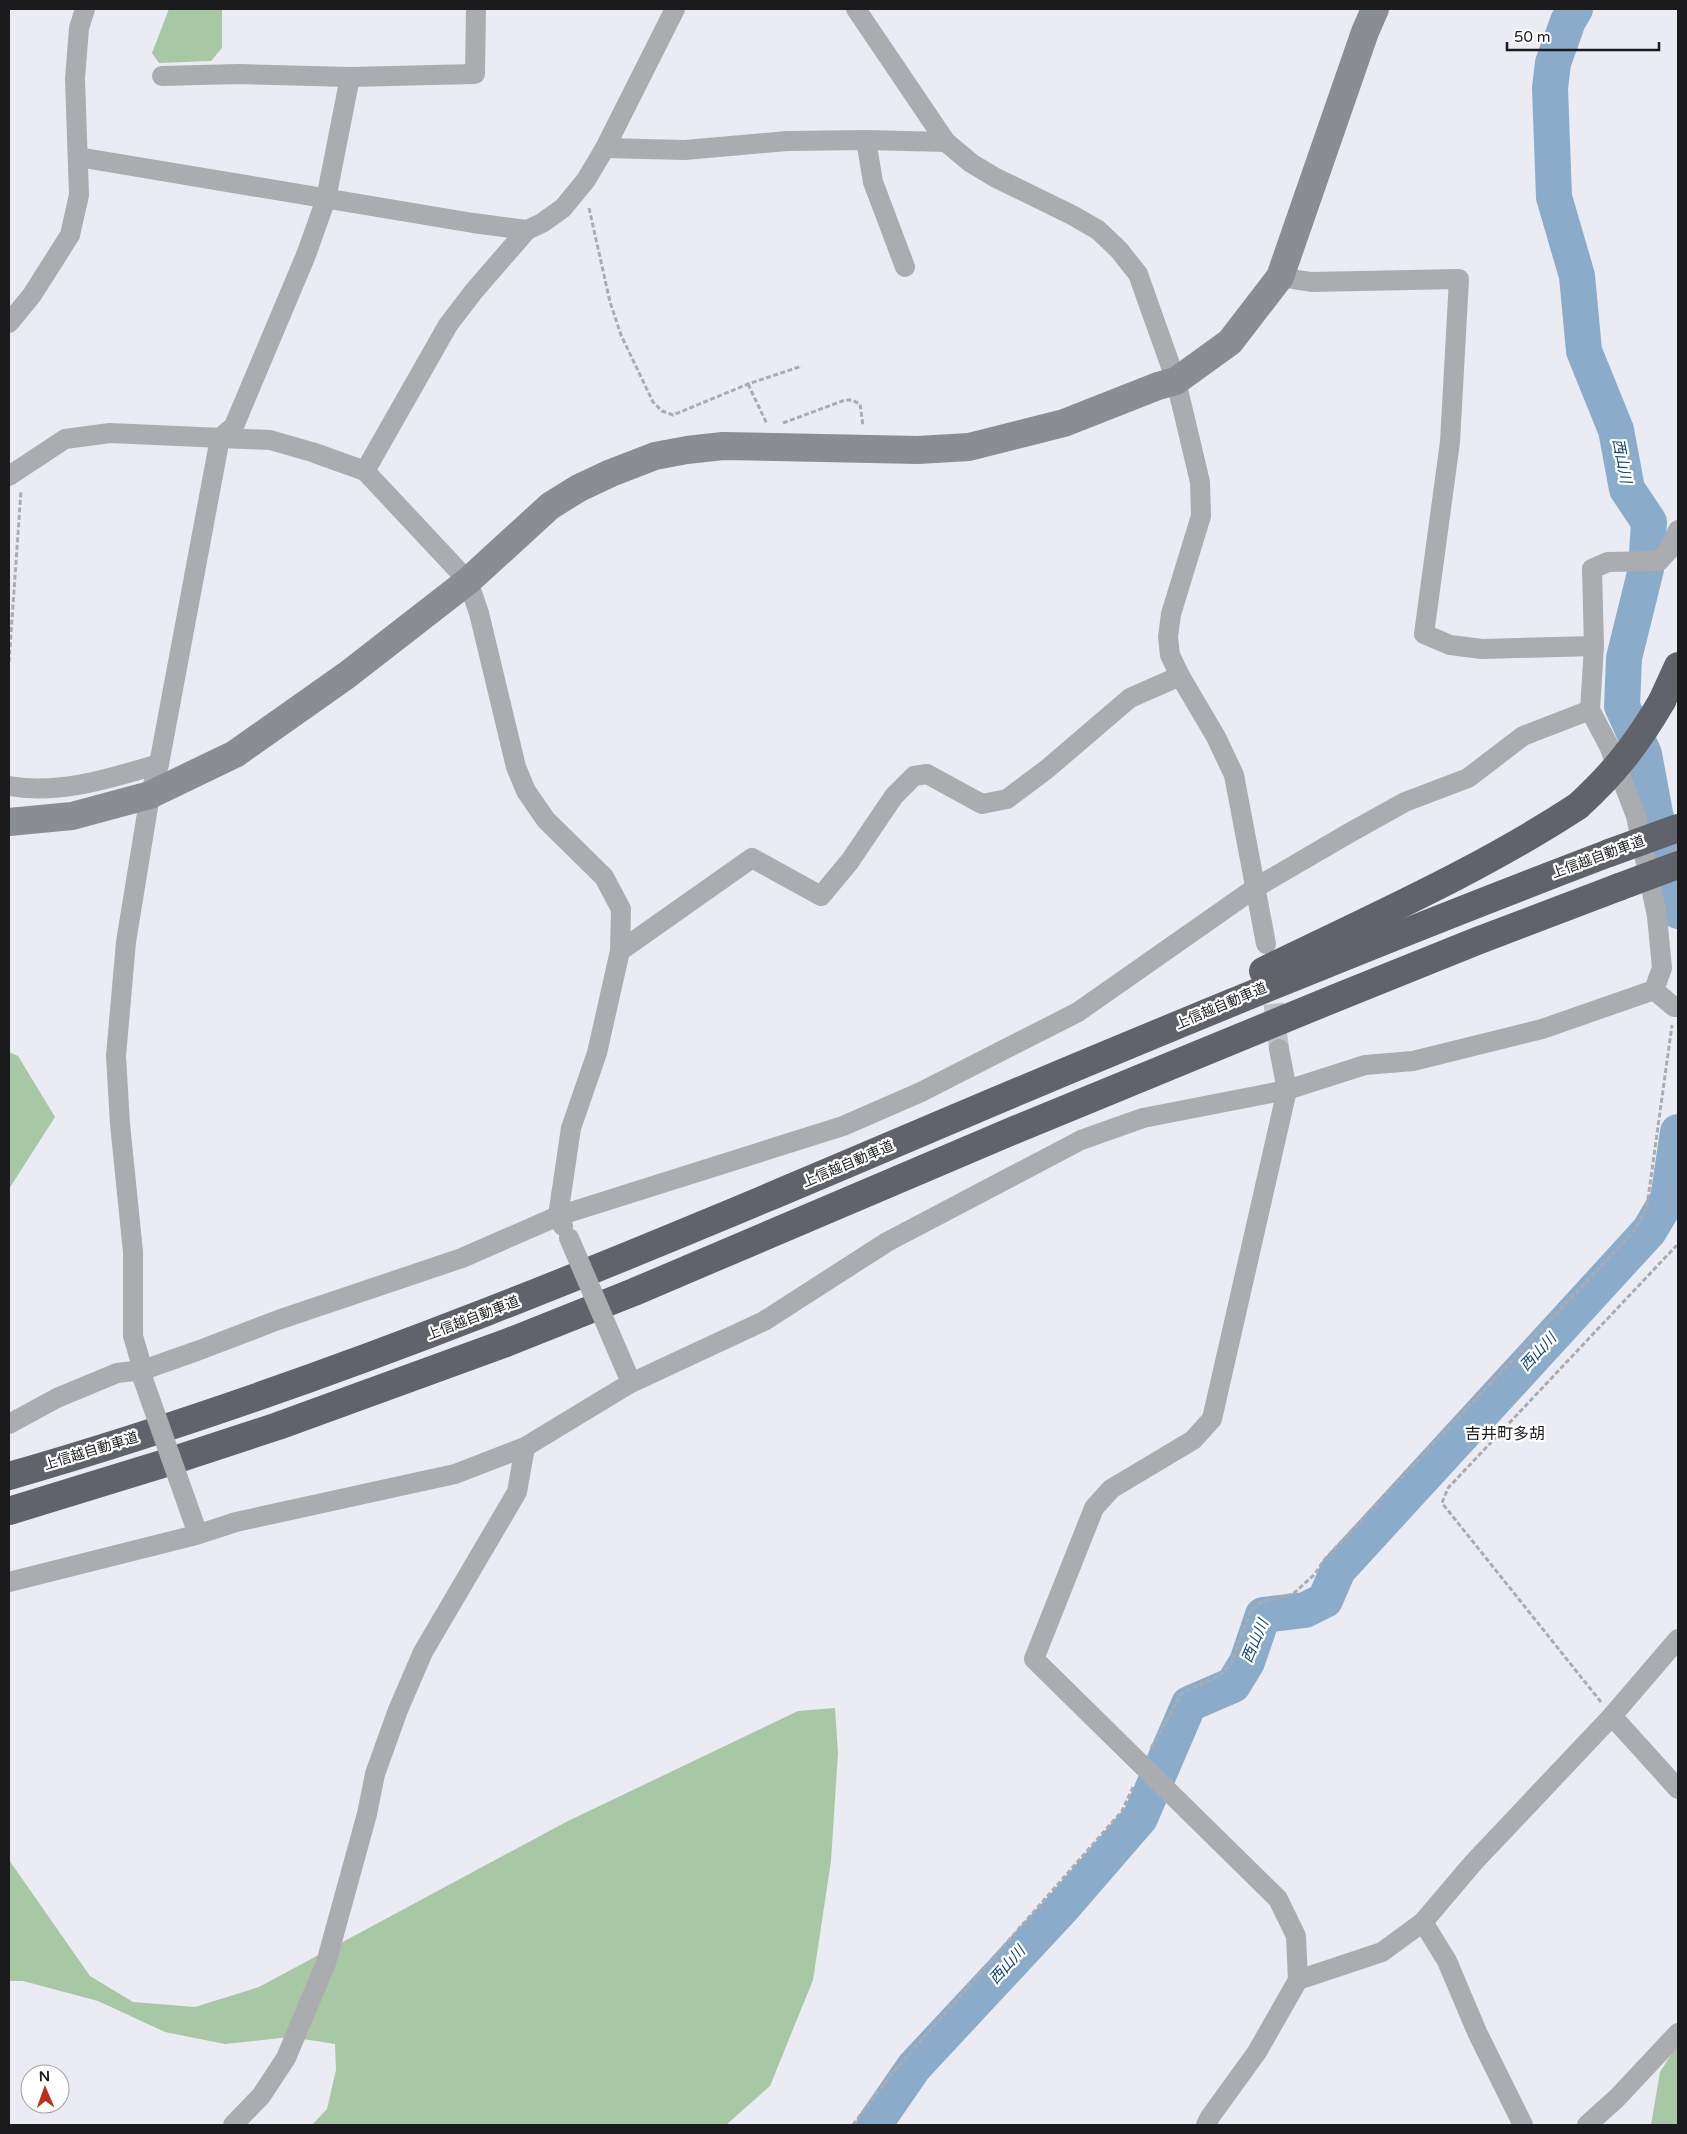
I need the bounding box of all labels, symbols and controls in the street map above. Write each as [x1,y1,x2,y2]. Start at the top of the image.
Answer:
scale bar [1507,20,1660,52]
text: 50 m [1514,28,1551,46]
water label: 西山川 [1609,437,1636,487]
street label: 上信越自動車道 [1549,832,1647,882]
street label: 上信越自動車道 [1173,979,1269,1033]
street label: 上信越自動車道 [800,1137,896,1191]
street label: 上信越自動車道 [424,1293,522,1343]
water label: 西山川 [1516,1328,1561,1375]
district label: 吉井町多胡 [1465,1424,1545,1444]
street label: 上信越自動車道 [42,1429,140,1473]
water label: 西山川 [1238,1615,1273,1665]
water label: 西山川 [985,1941,1030,1988]
north arrow [20,2064,70,2114]
text: N [39,2068,50,2085]

